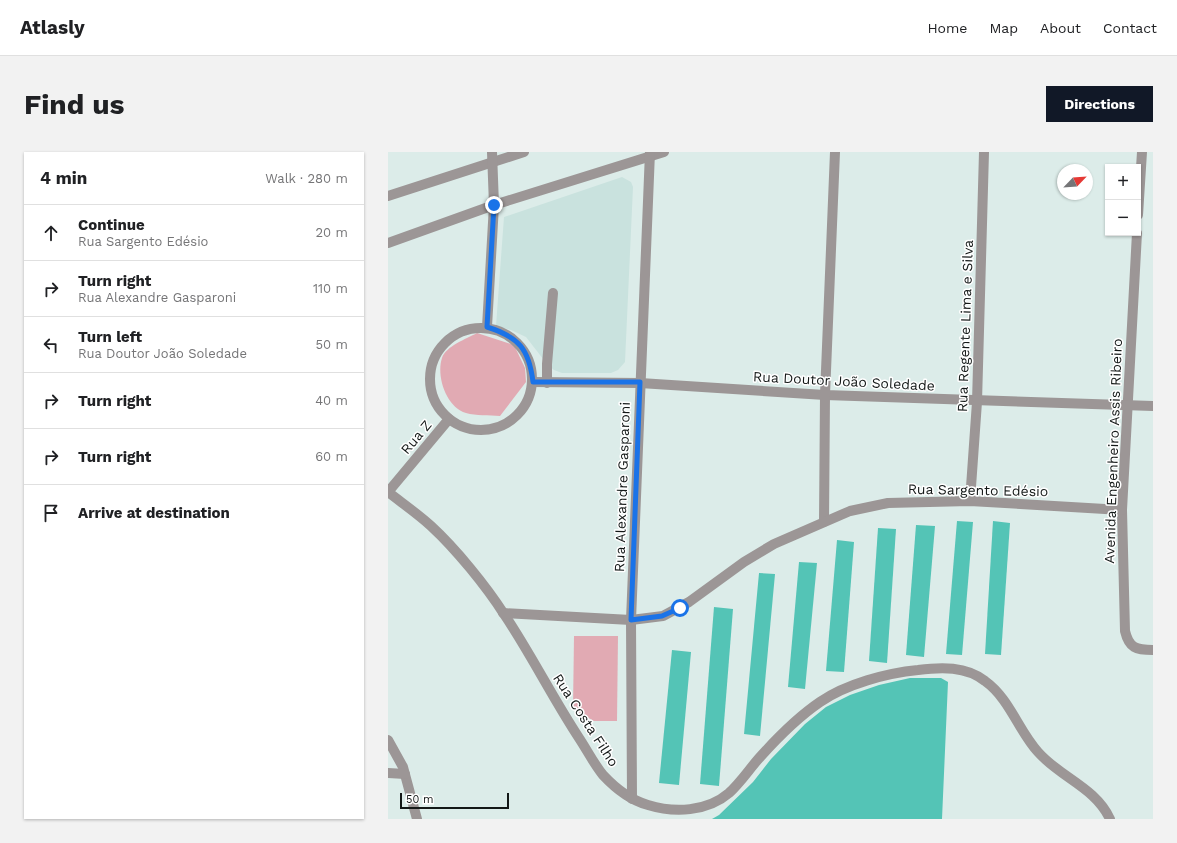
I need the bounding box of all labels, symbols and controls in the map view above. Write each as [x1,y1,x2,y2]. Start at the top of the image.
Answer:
text: Atlasly [20,16,85,39]
text: Home [927,20,967,36]
text: Map [989,20,1018,36]
text: About [1040,20,1081,36]
text: Contact [1103,20,1157,36]
button: Directions [1046,86,1153,122]
text: Find us [24,88,124,121]
north arrow [1057,164,1093,200]
map controls [1105,164,1141,236]
button: + [1105,164,1141,200]
text: 4 min [40,168,87,188]
text: Walk · 280 m [265,171,348,186]
route end [485,196,503,214]
button: − [1105,200,1141,236]
text: Continue [78,216,145,234]
icon: ahead [40,222,62,244]
text: 20 m [316,225,348,240]
text: Rua Sargento Edésio [78,234,208,249]
street label: Rua Regente Lima e Silva [954,239,976,412]
text: Turn right [78,272,151,290]
icon: right [40,278,62,300]
text: 110 m [313,281,348,296]
text: Rua Alexandre Gasparoni [78,290,236,305]
text: Turn left [78,328,142,346]
icon: left [40,334,62,356]
text: 50 m [316,337,348,352]
street label: Avenida Engenheiro Assis Ribeiro [1101,338,1125,564]
text: Rua Doutor João Soledade [78,346,247,361]
street label: Rua Doutor João Soledade [753,368,935,394]
icon: right [40,390,62,412]
text: Turn right [78,392,151,410]
text: 40 m [315,393,348,408]
street label: Rua Alexandre Gasparoni [611,402,633,572]
street label: Rua Z [397,417,435,457]
icon: right [40,446,62,468]
text: Turn right [78,448,151,466]
text: 60 m [315,449,348,464]
street label: Rua Sargento Edésio [908,481,1048,499]
icon: arrive [40,502,62,524]
text: Arrive at destination [78,504,230,522]
route start [671,599,689,617]
street label: Rua Costa Filho [550,671,622,769]
scale bar [400,791,509,810]
text: 50 m [406,793,433,806]

